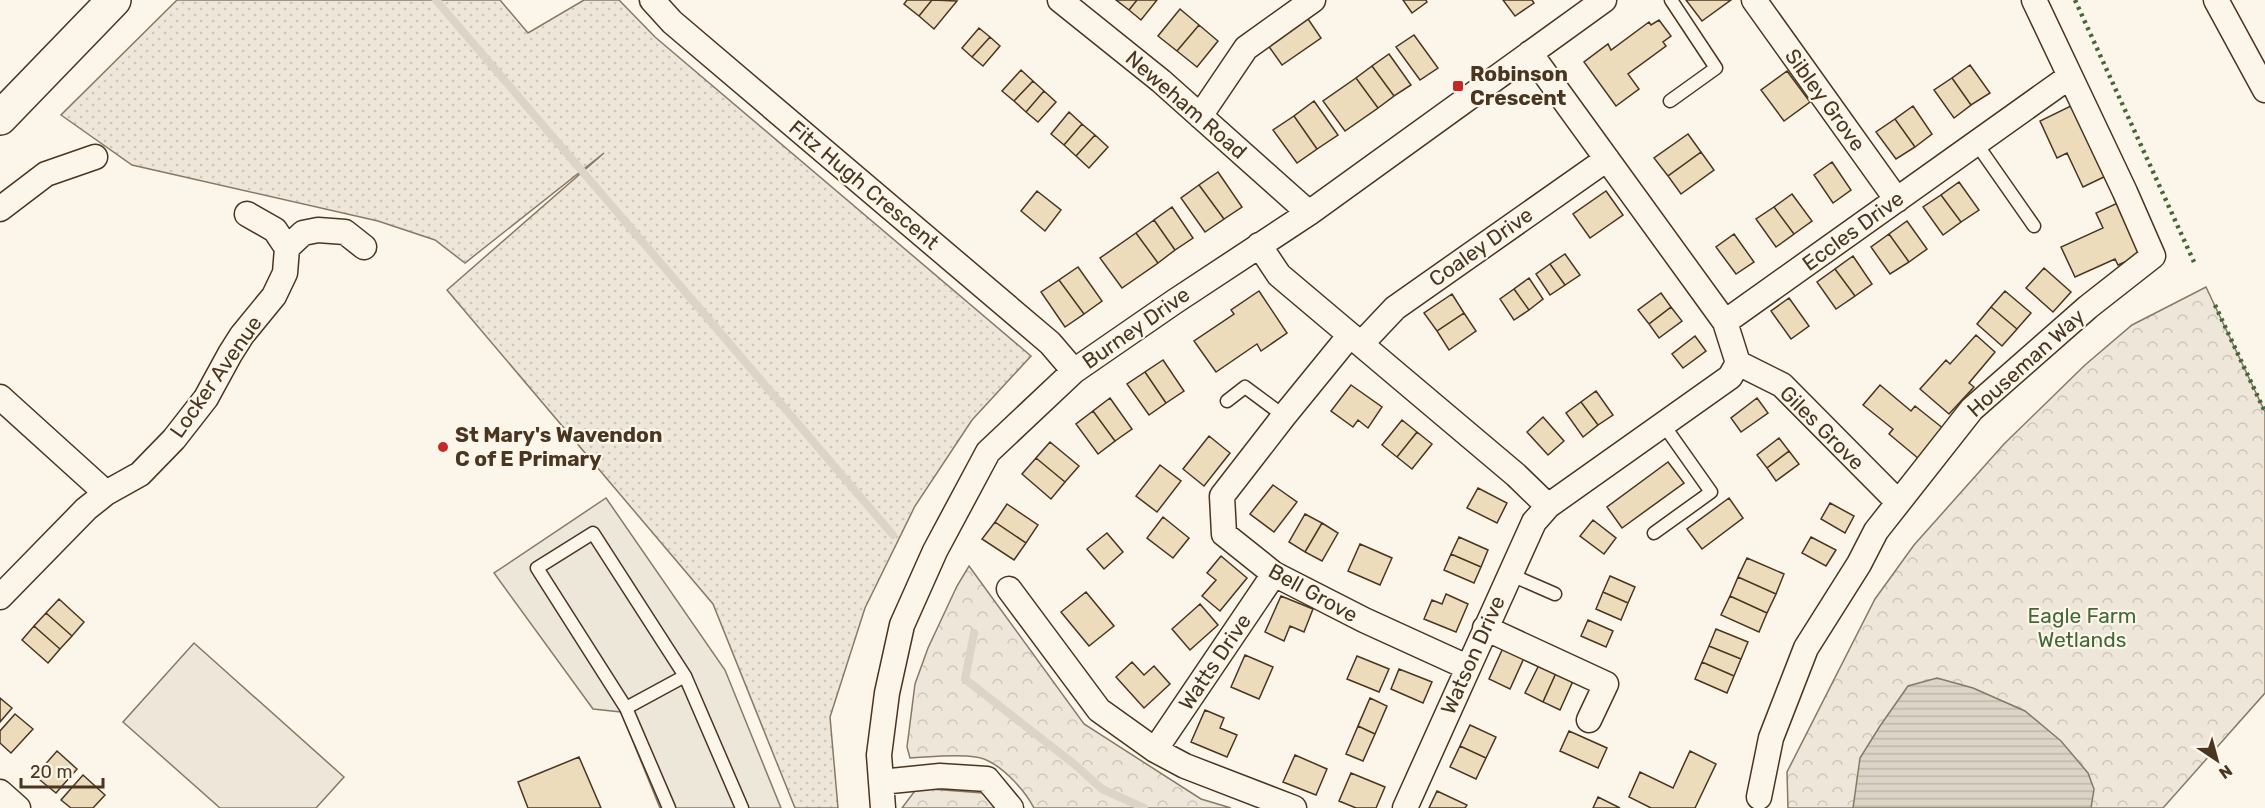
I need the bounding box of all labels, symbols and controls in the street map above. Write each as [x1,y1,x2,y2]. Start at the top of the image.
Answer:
street label: Sibley Grove [1780,44,1871,156]
street label: Neweham Road [1121,45,1252,164]
place label: Robinson Crescent [1470,61,1568,110]
marker: Robinson Crescent [1451,79,1465,93]
street label: Fitz Hugh Crescent [784,115,944,255]
street label: Eccles Drive [1797,185,1908,276]
street label: Coaley Drive [1424,202,1537,291]
street label: Burney Drive [1077,281,1194,374]
street label: Houseman Way [1962,303,2090,422]
street label: Locker Avenue [164,311,267,442]
street label: Giles Grove [1775,380,1870,475]
place label: St Mary's Wavendon C of E Primary [455,422,662,471]
marker: St Mary's Wavendon C of E Primary [436,440,450,454]
street label: Bell Grove [1264,558,1362,627]
street label: Watson Drive [1435,592,1510,718]
park label: Eagle Farm Wetlands [2028,603,2136,652]
street label: Watts Drive [1173,609,1256,715]
north arrow [2187,730,2247,790]
scale bar [21,751,104,789]
text: 20 m [30,761,72,783]
text: N [2215,761,2236,783]

